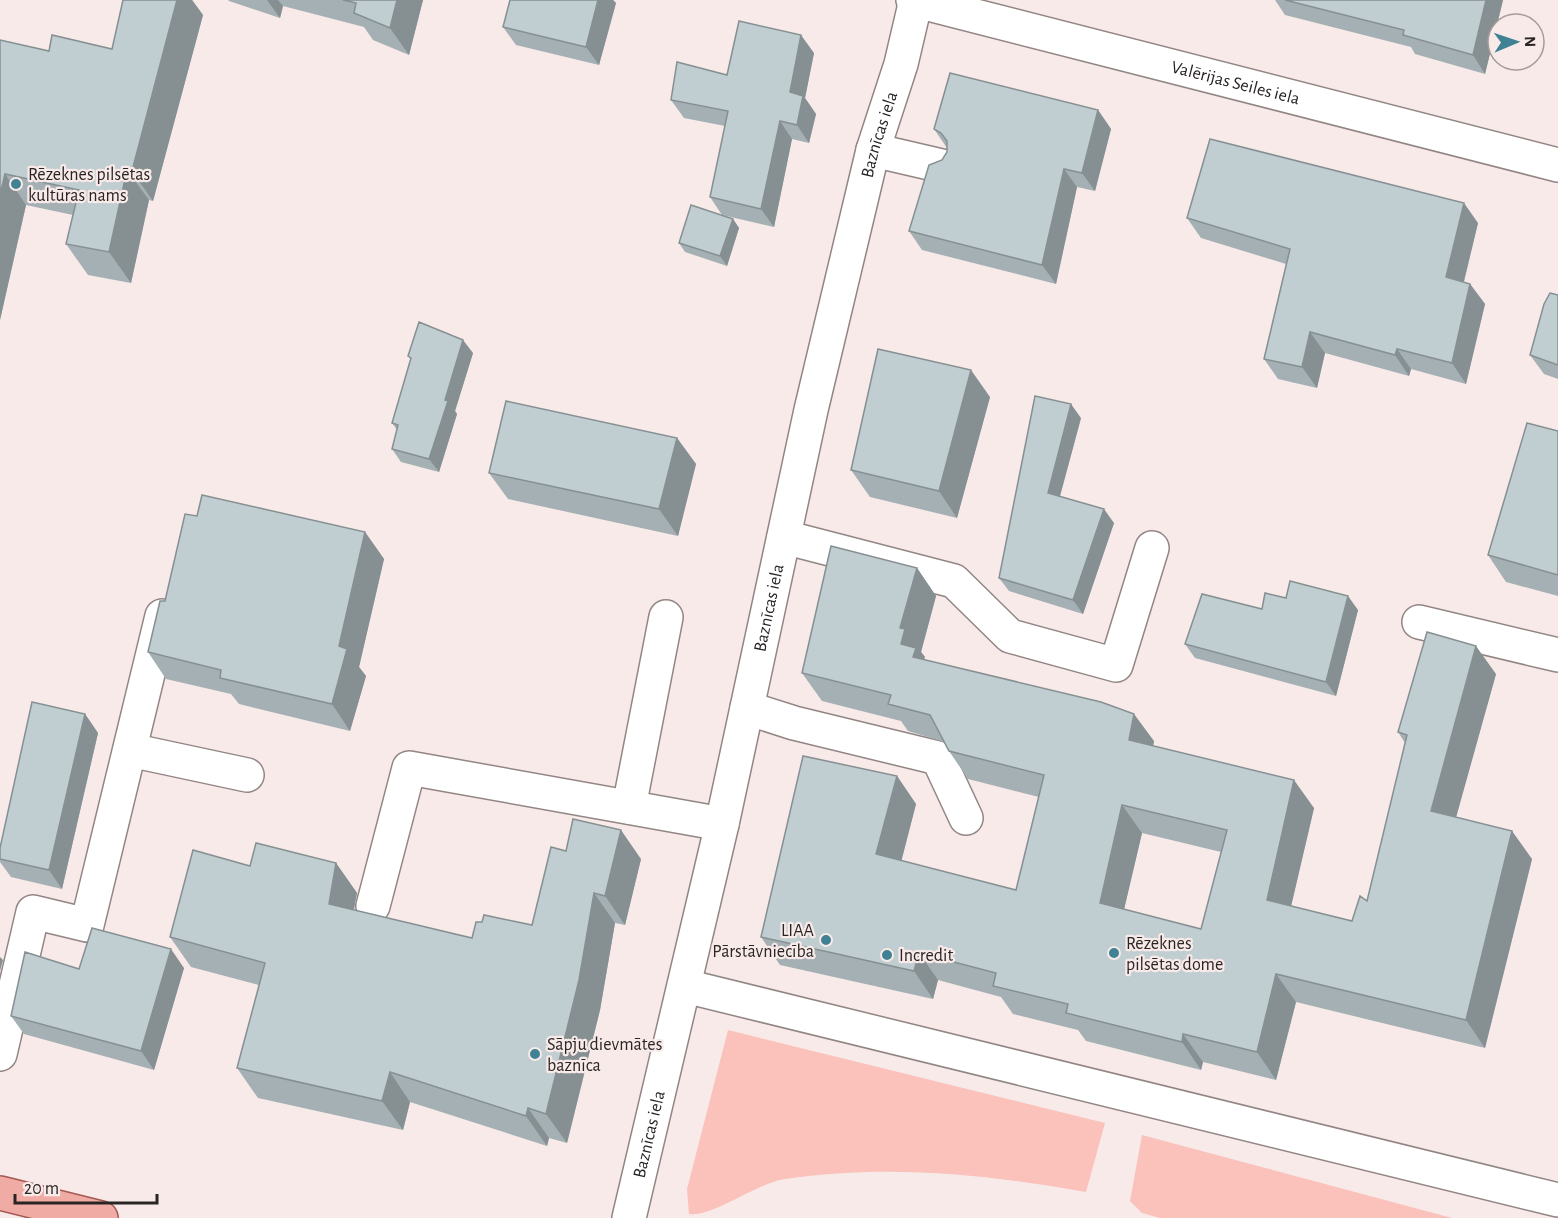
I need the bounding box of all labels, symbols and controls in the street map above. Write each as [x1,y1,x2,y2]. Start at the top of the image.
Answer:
north arrow [1486,12,1546,72]
text: N [1522,36,1538,47]
street label: Valērijas Seiles iela [1169,58,1301,109]
street label: Baznīcas iela [859,89,901,180]
place label: Rēzeknes pilsētas kultūras nams [28,166,150,205]
marker: Rēzeknes pilsētas kultūras nams [9,177,23,191]
street label: Baznīcas iela [751,562,788,654]
place label: LIAA Pārstāvniecība [712,922,815,961]
marker: LIAA Pārstāvniecība [819,933,833,947]
place label: Rēzeknes pilsētas dome [1126,935,1223,974]
marker: Rēzeknes pilsētas dome [1107,946,1121,960]
place label: Incredit [899,947,953,965]
marker: Incredit [880,948,894,962]
place label: Sāpju dievmātes baznīca [547,1036,662,1075]
marker: Sāpju dievmātes baznīca [528,1047,542,1061]
street label: Baznīcas iela [631,1089,669,1180]
scale bar [15,1167,158,1205]
text: 20 m [24,1180,59,1198]

